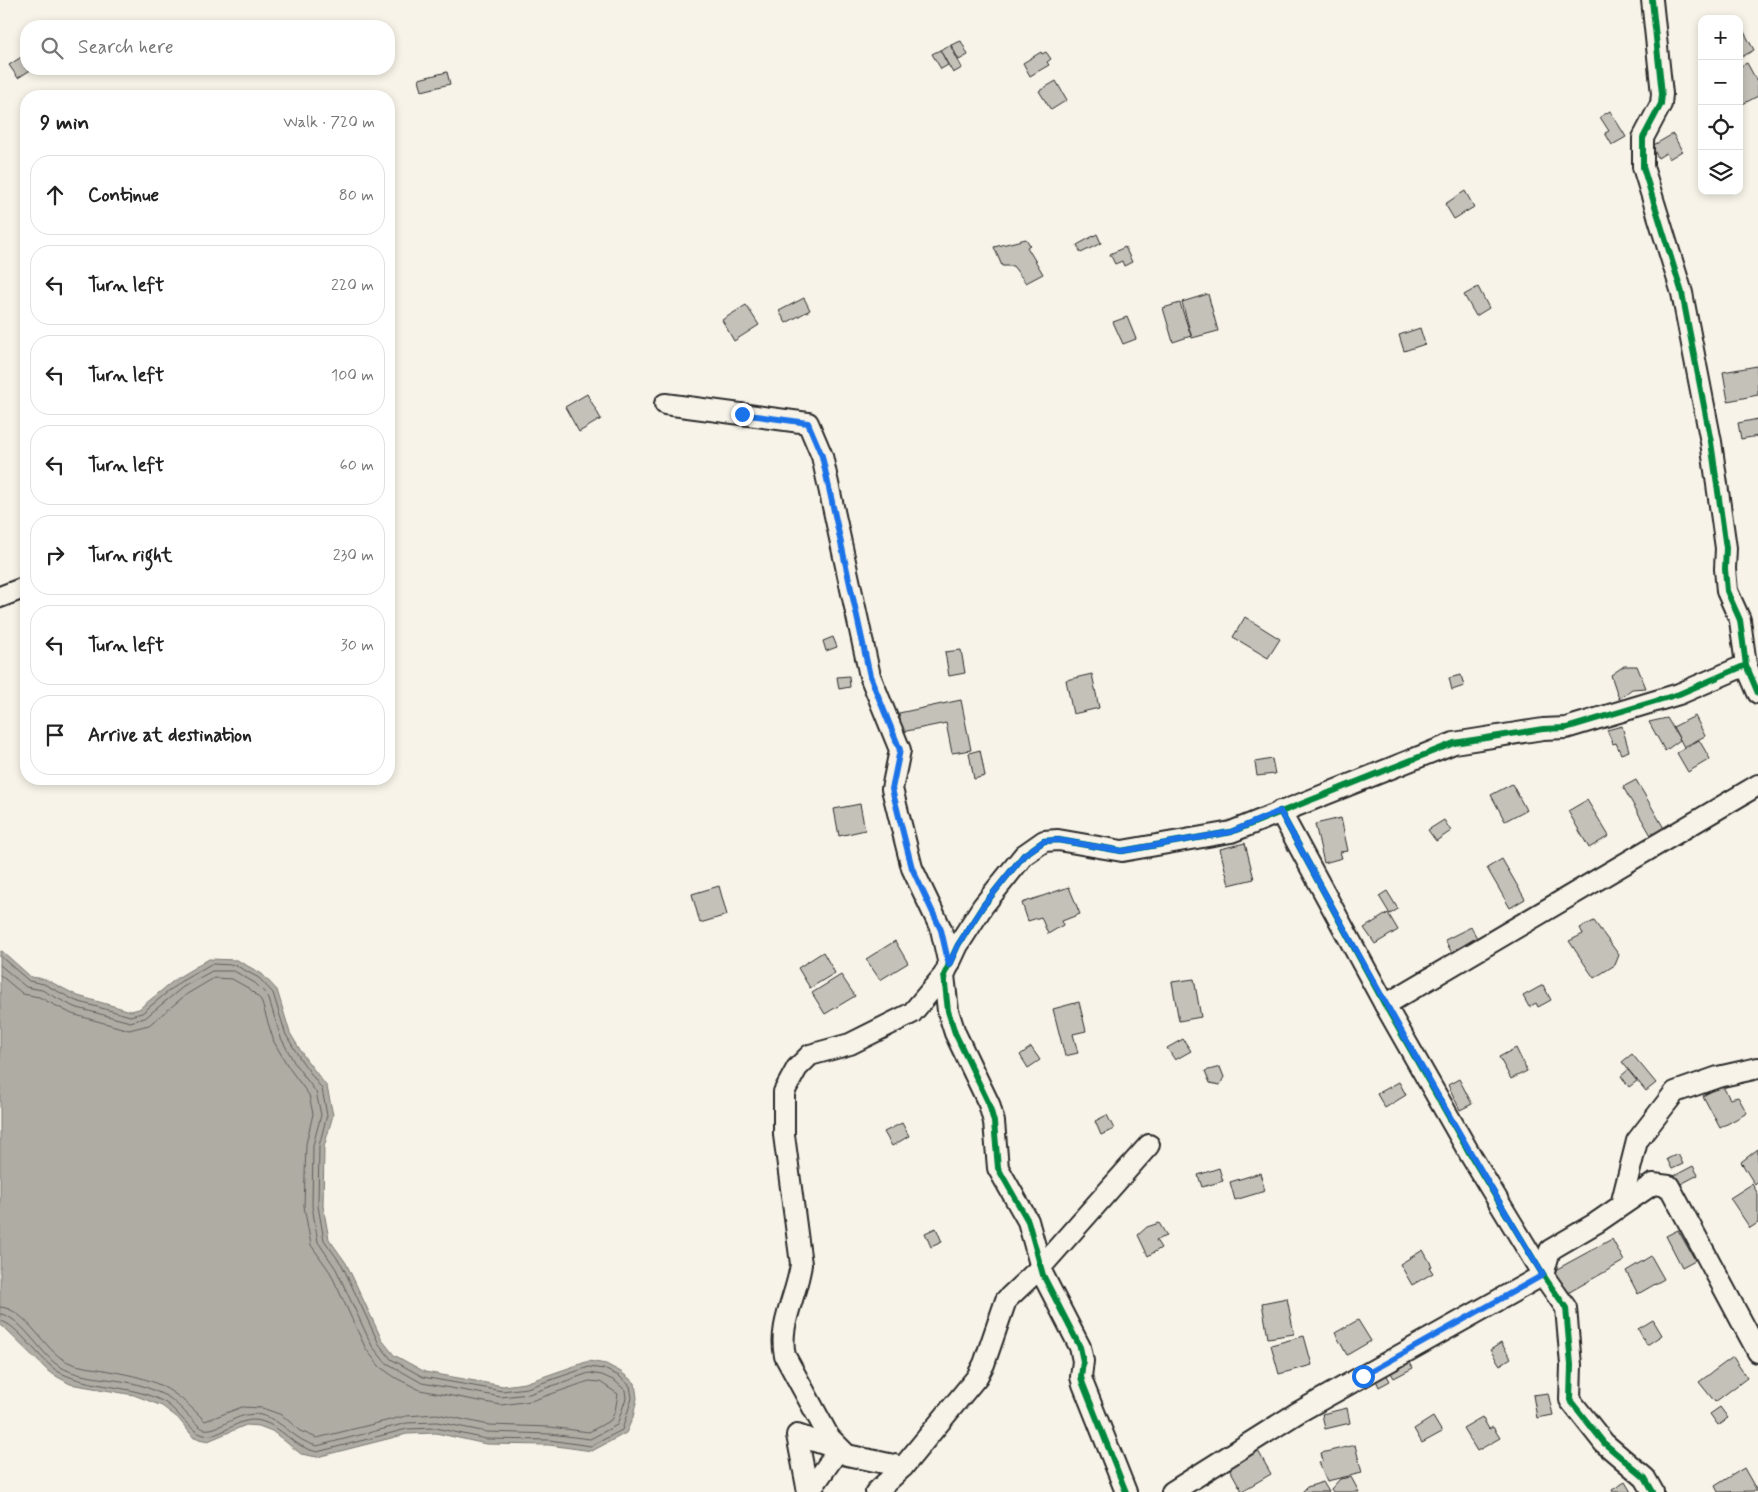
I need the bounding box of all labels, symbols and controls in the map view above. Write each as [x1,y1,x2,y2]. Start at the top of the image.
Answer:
map controls [1698,15,1743,195]
button: + [1698,15,1743,60]
search box [20,20,395,75]
icon: search [38,34,66,62]
text: Search here [78,35,174,60]
button: − [1698,60,1743,105]
button: locate [1698,105,1743,150]
text: 9 min [40,109,89,137]
text: Walk · 720 m [283,112,375,133]
button: layers [1698,150,1743,195]
icon: ahead [41,181,69,209]
text: Continue [88,183,159,208]
text: 80 m [339,185,374,206]
icon: left [41,271,69,299]
text: Turn left [88,273,164,298]
text: 220 m [331,275,374,296]
icon: left [41,361,69,389]
text: Turn left [88,363,164,388]
text: 100 m [331,365,374,386]
route end [731,403,754,426]
icon: left [41,451,69,479]
text: Turn left [88,453,164,478]
text: 60 m [340,455,374,476]
icon: right [41,541,69,569]
text: Turn right [88,543,172,568]
text: 230 m [333,545,374,566]
icon: left [41,631,69,659]
text: Turn left [88,633,164,658]
text: 30 m [341,635,374,656]
icon: arrive [41,721,69,749]
text: Arrive at destination [88,723,252,748]
route start [1352,1365,1375,1388]

